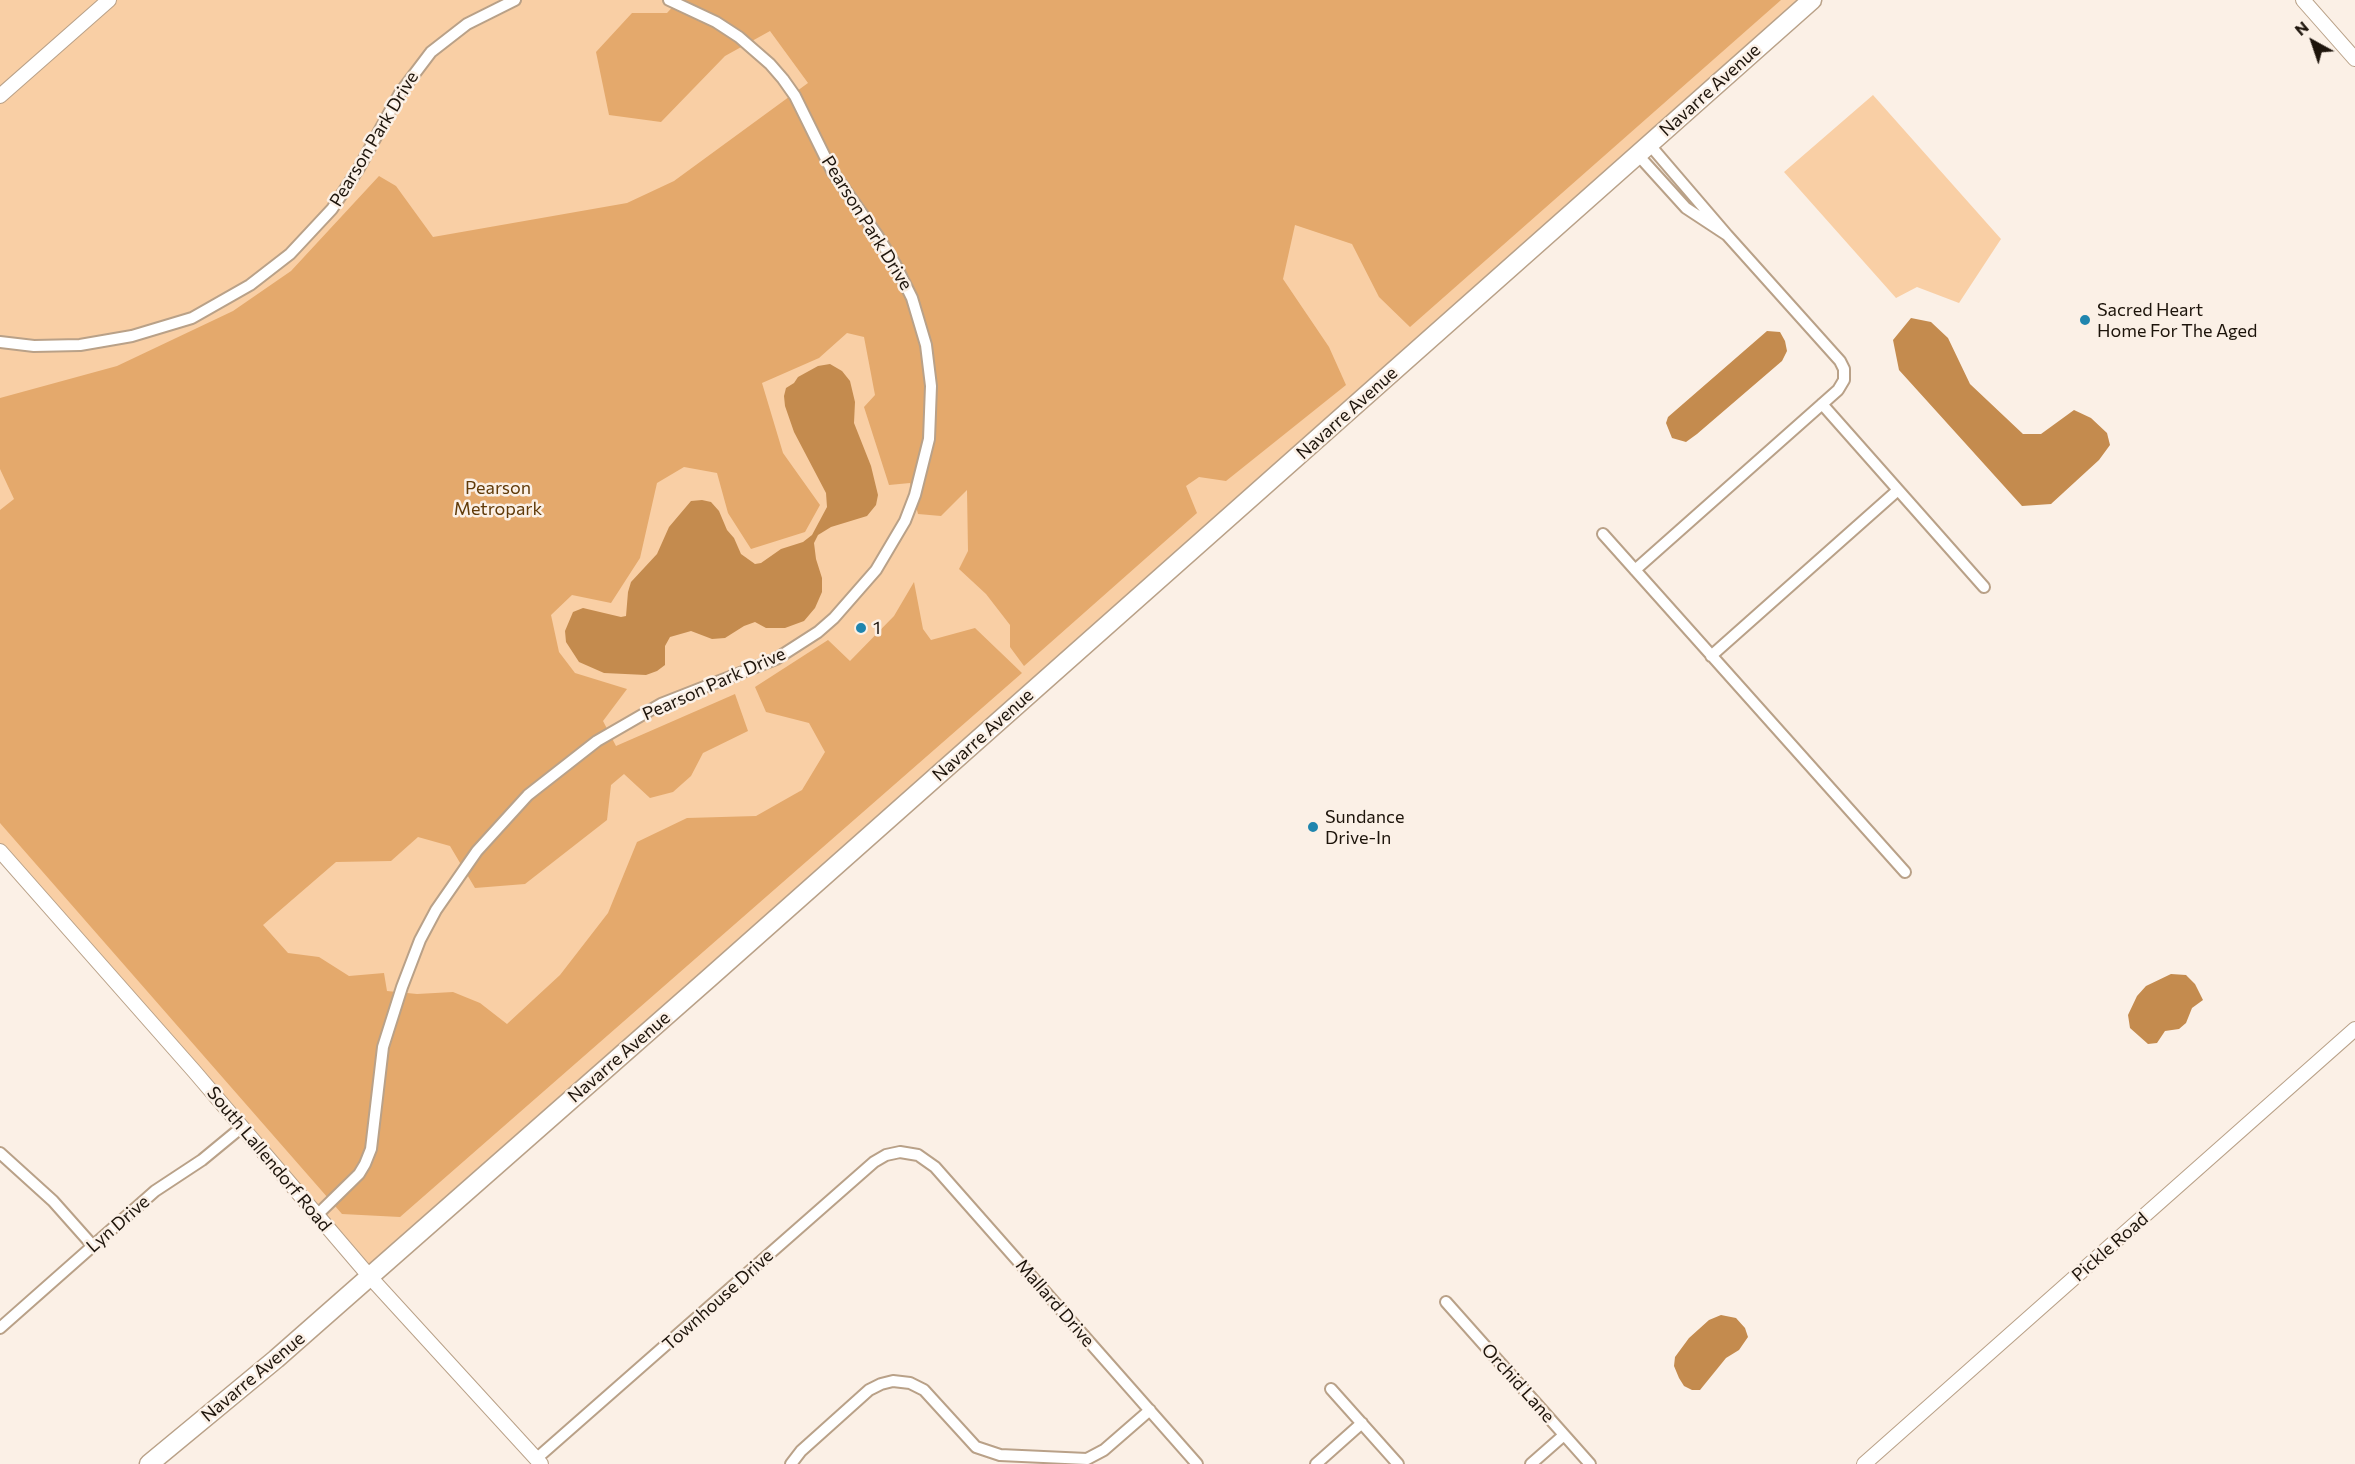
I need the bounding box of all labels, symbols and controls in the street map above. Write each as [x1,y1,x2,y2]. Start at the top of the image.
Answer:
north arrow [2283,12,2343,72]
text: N [2290,17,2312,39]
street label: Navarre Avenue [1655,39,1765,141]
street label: Pearson Park Drive [325,67,423,211]
street label: Pearson Park Drive [817,152,917,294]
place label: Sacred Heart Home For The Aged [2097,299,2257,342]
marker: Sacred Heart Home For The Aged [2078,313,2092,327]
street label: Navarre Avenue [1292,362,1402,464]
park label: Pearson Metropark [454,477,542,520]
place label: 1 [873,617,881,639]
marker: 1 [854,621,868,635]
street label: Pearson Park Drive [639,643,789,725]
street label: Navarre Avenue [928,684,1038,786]
place label: Sundance Drive-In [1325,806,1404,848]
marker: Sundance Drive-In [1306,820,1320,834]
street label: Navarre Avenue [564,1007,674,1107]
street label: South Lallendorf Road [202,1082,336,1236]
street label: Lyn Drive [82,1191,154,1257]
street label: Pickle Road [2067,1208,2153,1286]
street label: Townhouse Drive [658,1245,778,1355]
street label: Mallard Drive [1011,1255,1099,1351]
street label: Navarre Avenue [197,1328,309,1426]
street label: Orchid Lane [1477,1339,1559,1427]

